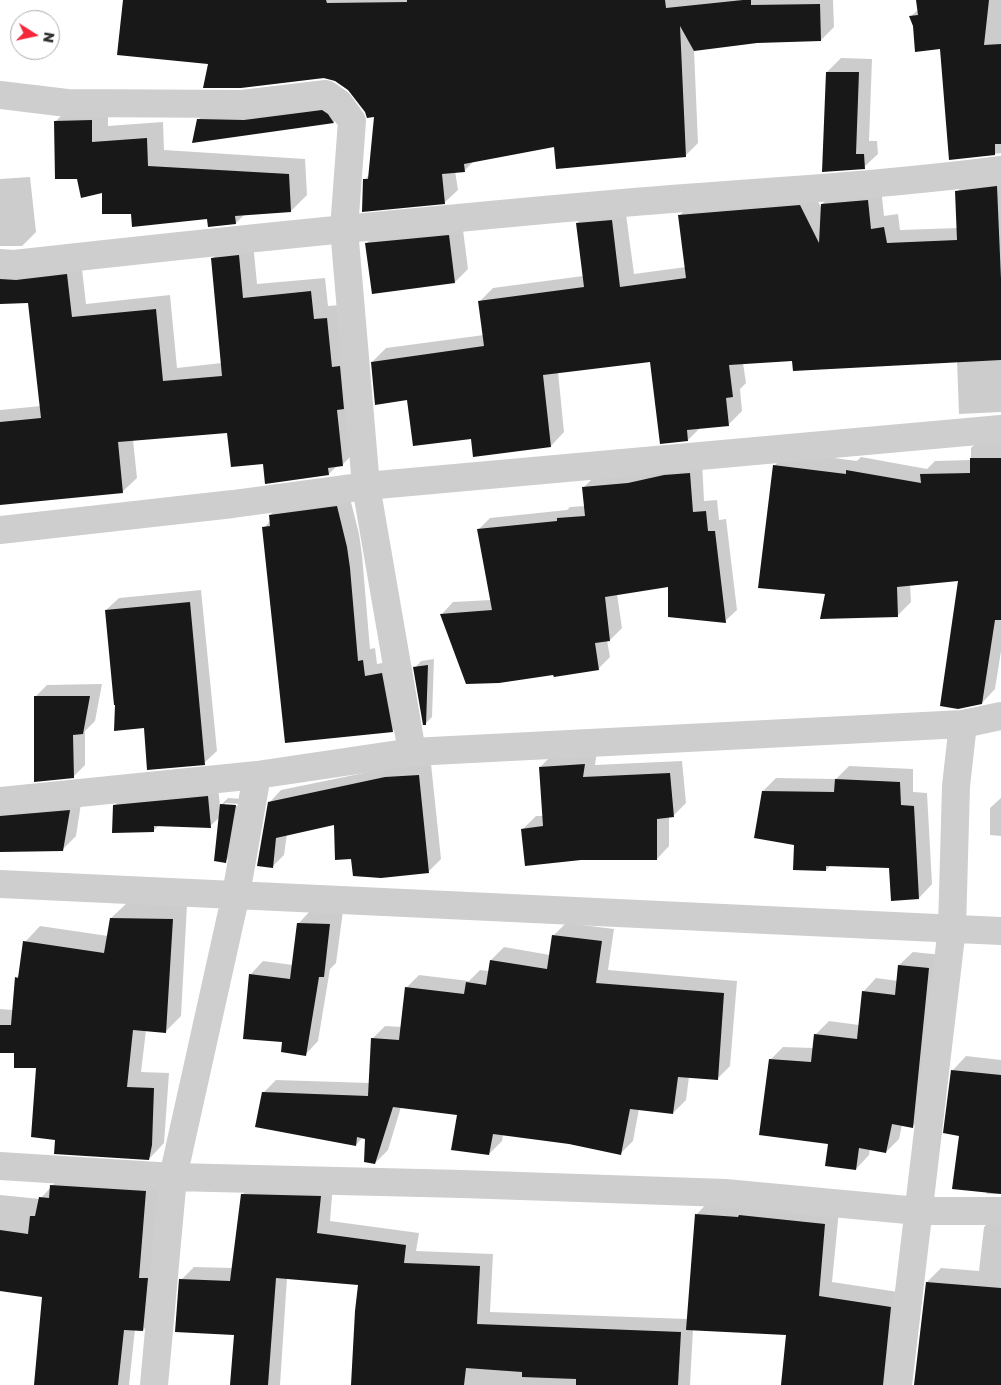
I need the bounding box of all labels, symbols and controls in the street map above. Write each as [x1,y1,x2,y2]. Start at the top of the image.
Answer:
north arrow [10,10,60,60]
text: N [40,31,59,44]

